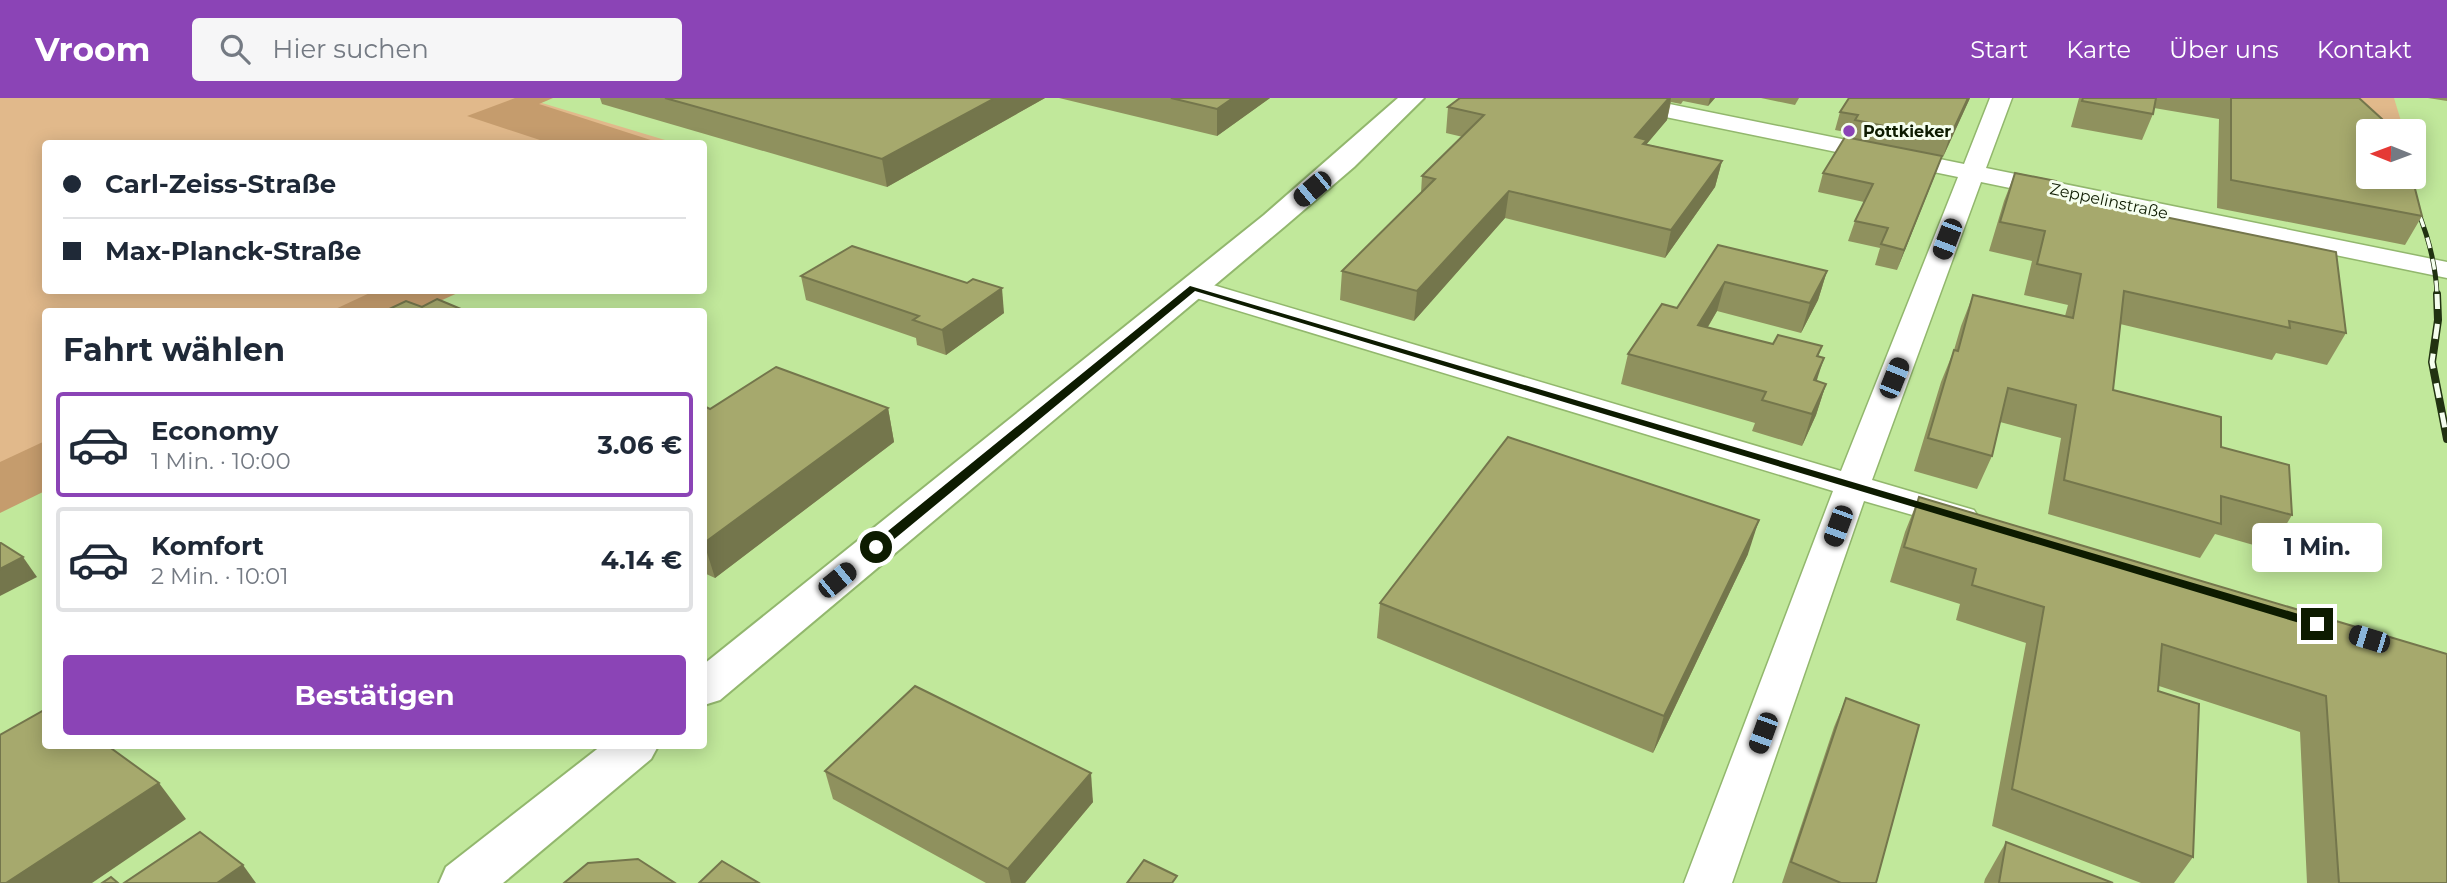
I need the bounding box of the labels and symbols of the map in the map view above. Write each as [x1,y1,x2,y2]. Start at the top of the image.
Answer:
north arrow [2356,119,2426,189]
place label: Pottkieker [1863,122,1951,141]
marker: Pottkieker [1841,123,1857,139]
car [1290,167,1335,211]
street label: Zeppelinstraße [2048,179,2170,223]
car [1930,216,1965,262]
car [1877,355,1912,401]
car [1821,503,1856,549]
callout: 1 Min. [2252,522,2382,572]
route start [860,531,892,563]
car [815,559,860,601]
route end [2301,608,2333,640]
car [2346,623,2393,655]
car [1746,710,1781,756]

